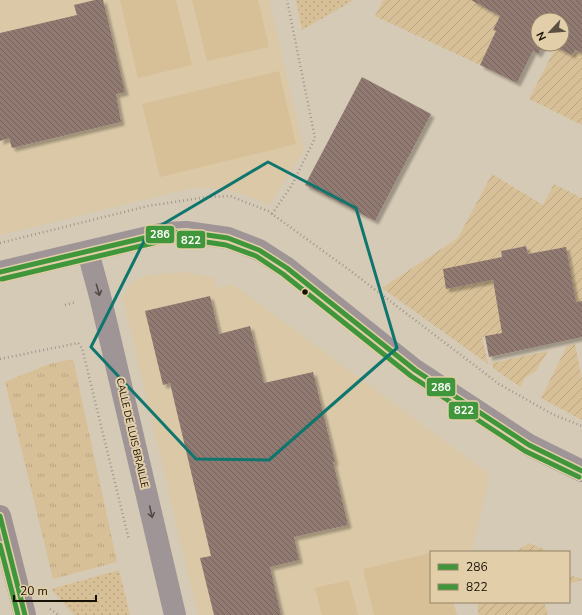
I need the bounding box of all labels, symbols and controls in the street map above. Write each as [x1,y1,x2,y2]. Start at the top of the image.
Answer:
north arrow [530,12,570,52]
text: N [533,29,550,43]
line badge: 286 [145,225,175,244]
text: 286 [150,227,170,242]
line badge: 822 [176,230,206,249]
text: 822 [181,233,201,248]
one-way arrow [95,283,102,296]
unlabelled marker [300,287,310,297]
street label: CALLE DE LUIS BRAILLE [113,377,152,490]
line badge: 286 [426,377,456,397]
text: 286 [431,380,451,395]
line badge: 822 [448,401,479,420]
text: 822 [454,403,474,418]
one-way arrow [147,505,155,518]
legend [430,551,570,603]
text: 286 [466,559,488,575]
scale bar [14,577,96,603]
text: 822 [466,579,488,595]
text: 20 m [20,583,48,599]

